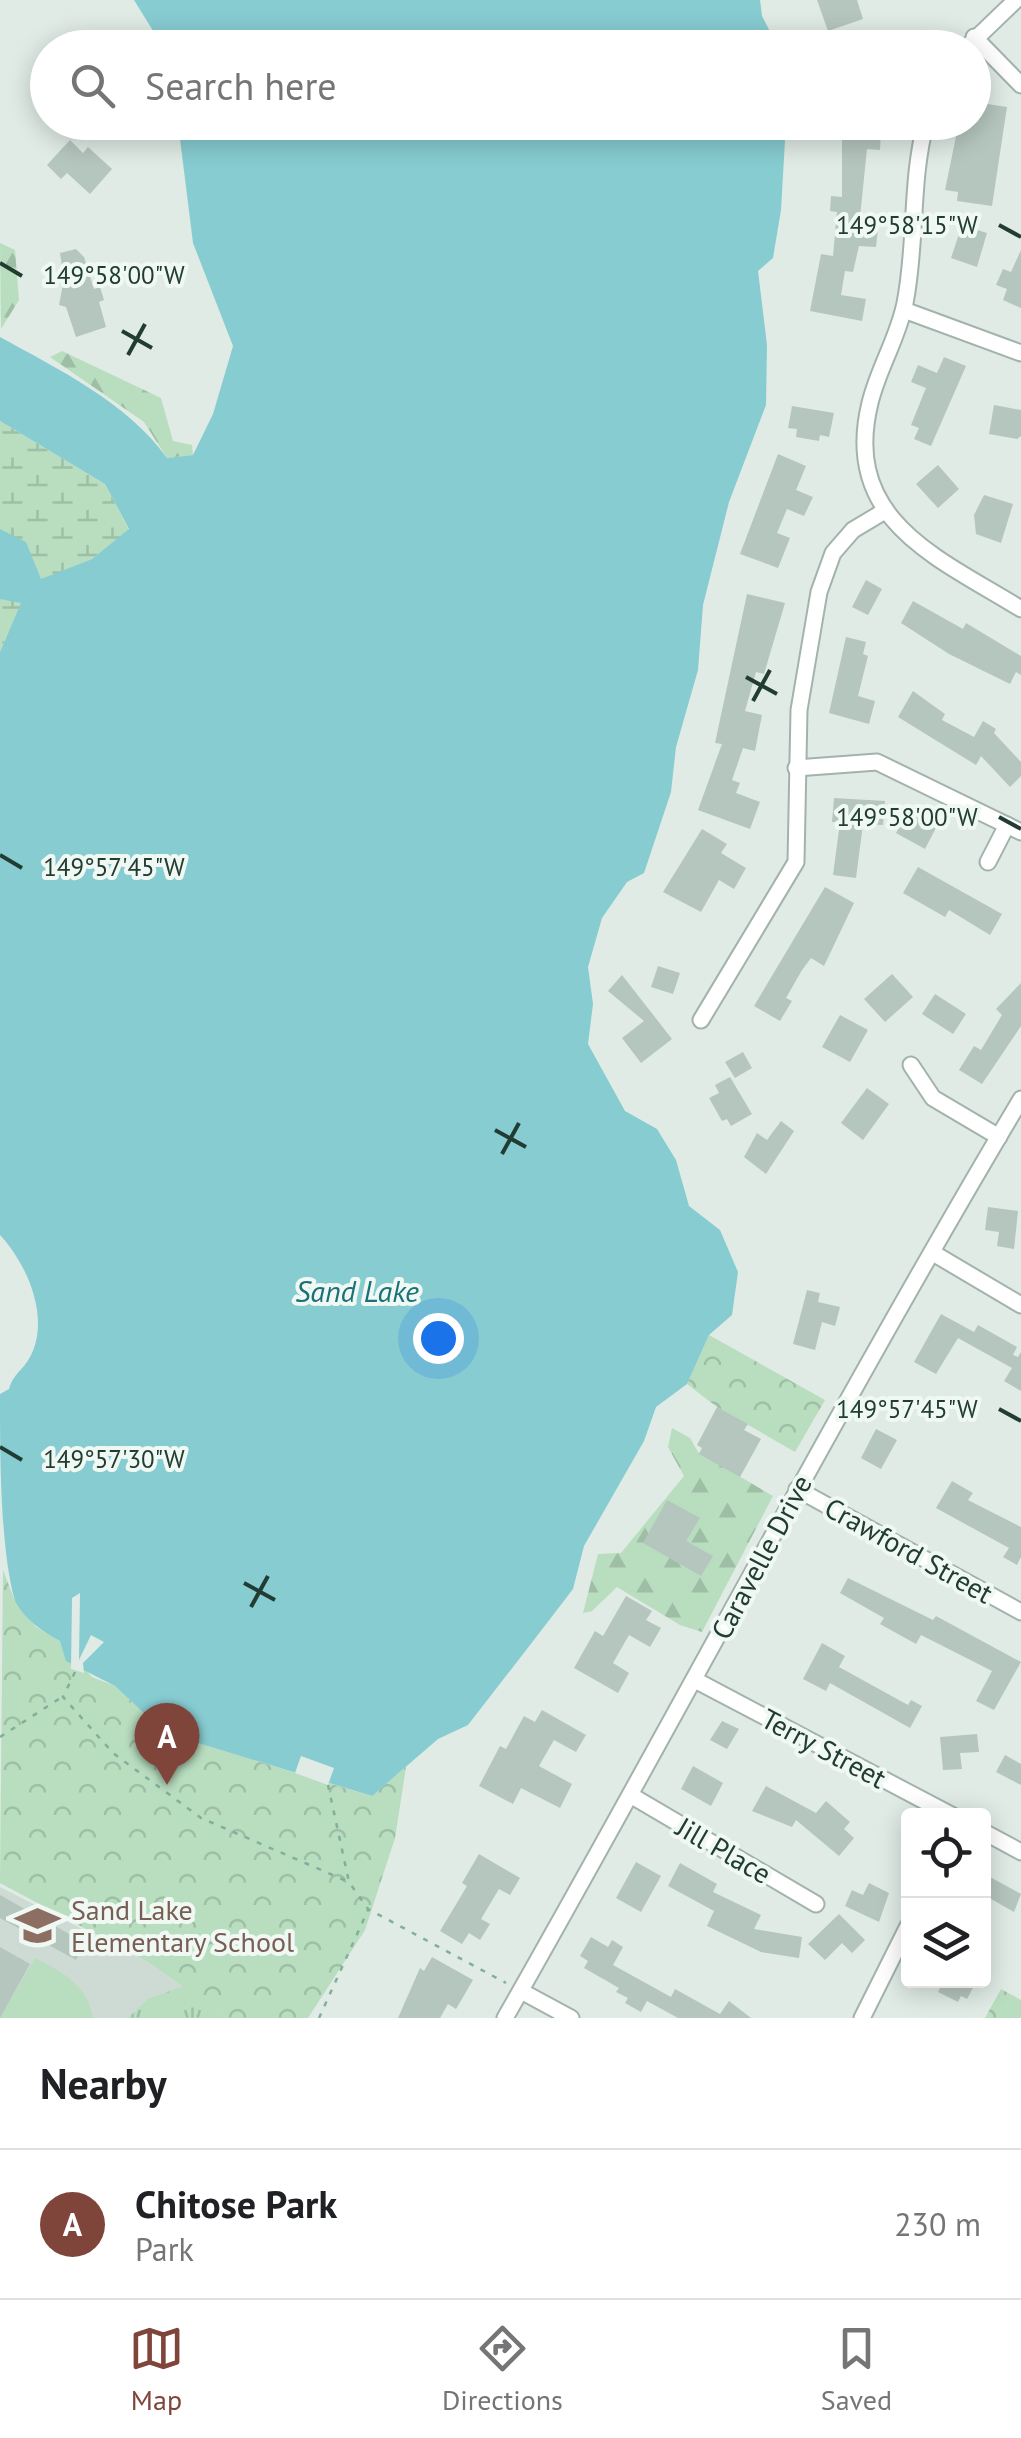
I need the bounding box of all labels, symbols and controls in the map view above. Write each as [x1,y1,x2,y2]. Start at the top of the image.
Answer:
search box [30,30,991,140]
icon: search [65,58,120,113]
text: Search here [145,61,337,110]
text: 149°58'15"W [836,209,978,241]
text: 149°58'00"W [43,259,185,291]
text: 149°58'00"W [836,801,978,833]
text: 149°57'45"W [43,851,185,883]
water label: Sand Lake [295,1271,419,1310]
your location [413,1313,464,1364]
text: 149°57'45"W [836,1393,978,1425]
text: 149°57'30"W [43,1443,185,1475]
street label: Caravelle Drive [702,1468,820,1646]
street label: Crawford Street [818,1489,1000,1612]
street label: Terry Street [755,1700,893,1797]
pin: A [134,1702,200,1785]
street label: Jill Place [669,1808,778,1892]
map controls [901,1808,991,1988]
button: locate [901,1808,991,1898]
place label: Sand Lake Elementary School [71,1891,294,1960]
button: layers [901,1898,991,1988]
school or university icon: Sand Lake Elementary School [14,1901,62,1949]
text: Nearby [40,2056,167,2111]
text: Chitose Park [135,2179,337,2228]
text: A [63,2203,82,2245]
text: 230 m [894,2203,981,2245]
text: Park [135,2228,194,2270]
tab: Map [129,2321,184,2418]
tab: Directions [442,2321,563,2418]
tab: Saved [821,2321,892,2418]

